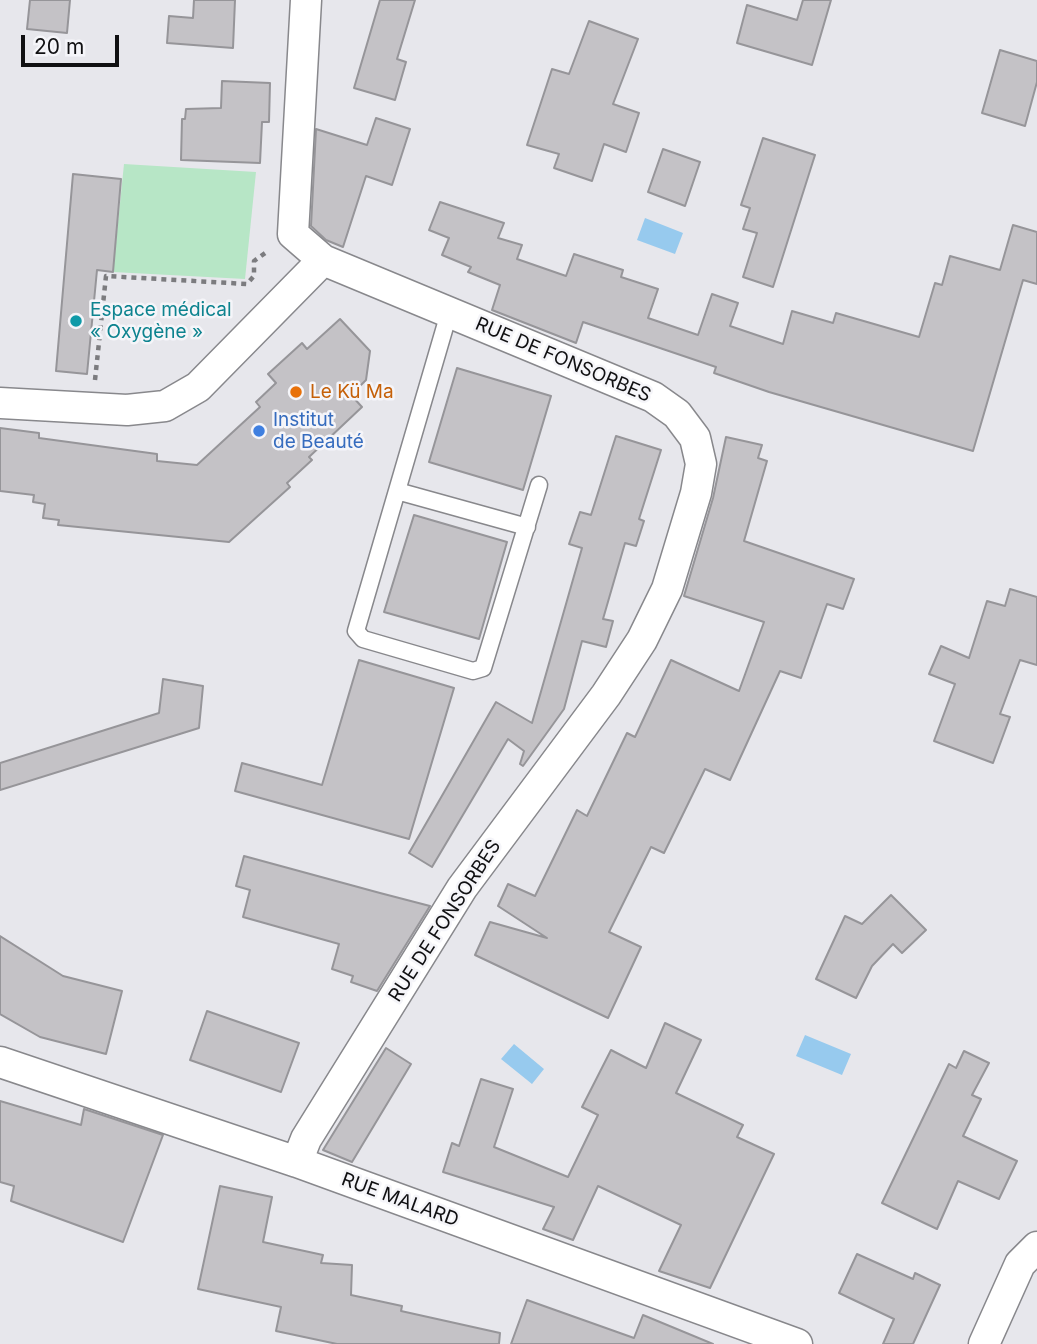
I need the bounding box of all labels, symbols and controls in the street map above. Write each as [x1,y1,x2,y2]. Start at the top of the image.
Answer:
scale bar [24,21,122,65]
text: 20 m [34,34,84,59]
place label: Espace médical « Oxygène » [90,299,231,343]
marker: Espace médical « Oxygène » [68,313,84,329]
street label: RUE DE FONSORBES [472,313,654,407]
place label: Le Kü Ma [310,381,394,403]
marker: Le Kü Ma [288,384,304,400]
place label: Institut de Beauté [273,409,364,453]
marker: Institut de Beauté [251,423,267,439]
street label: RUE DE FONSORBES [384,836,506,1006]
street label: RUE MALARD [338,1168,462,1232]

